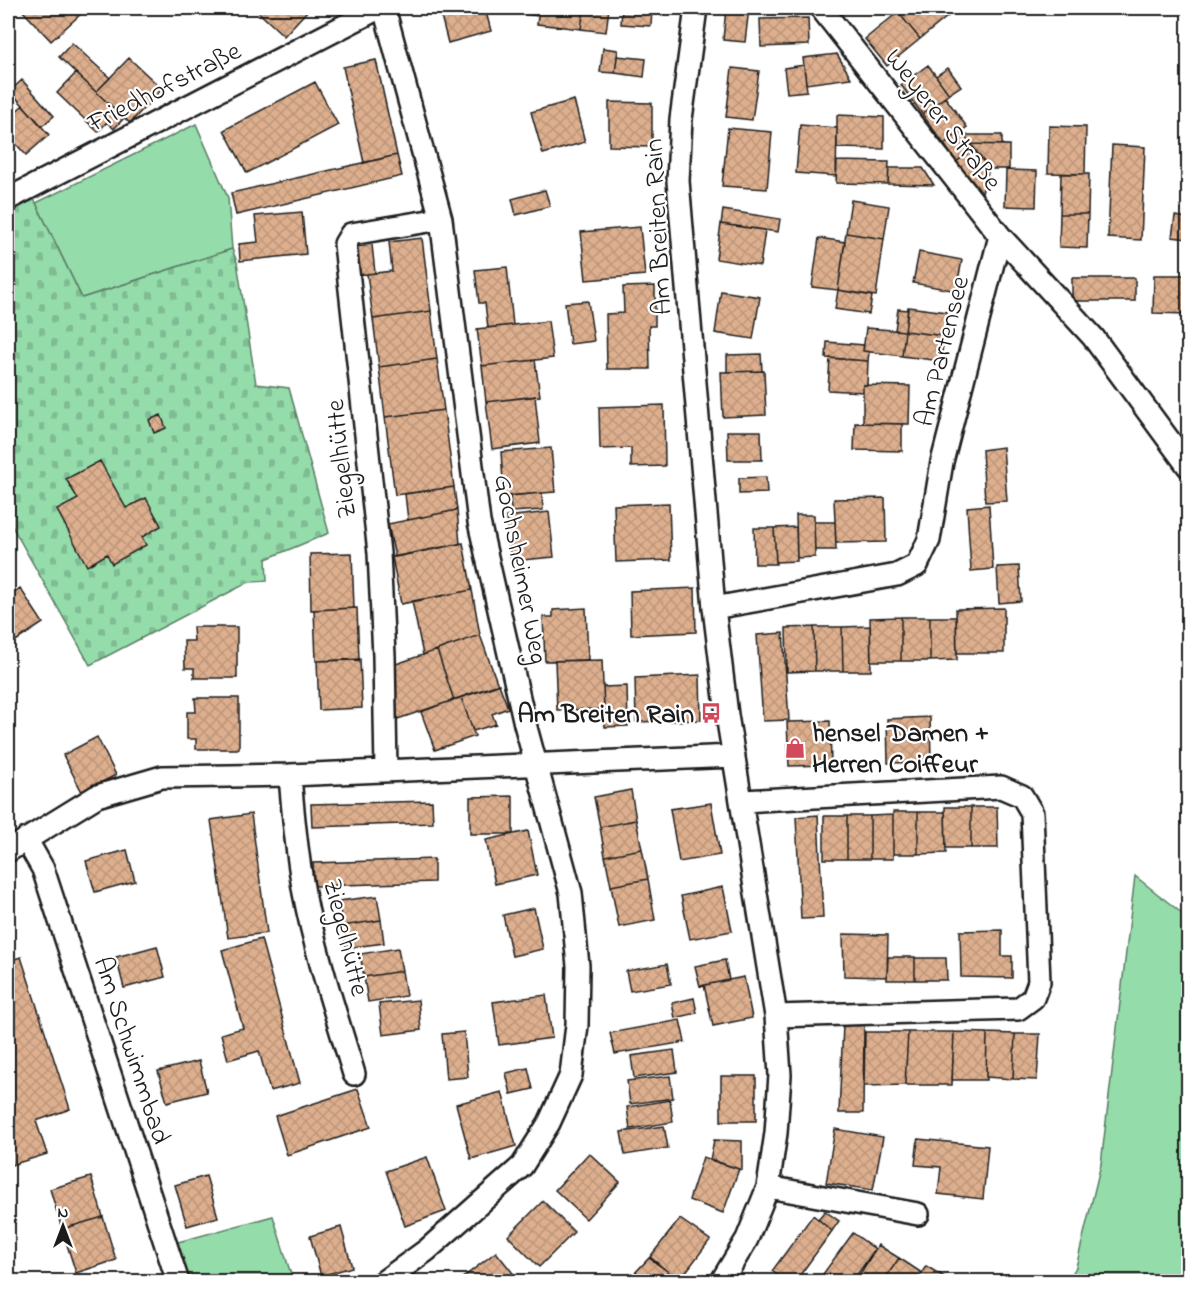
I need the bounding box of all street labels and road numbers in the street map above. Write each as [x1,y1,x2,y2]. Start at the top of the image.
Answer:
street label: Friedhofstraße [81,32,249,144]
street label: Weyerer Straße [874,41,1011,201]
street label: Am Breiten Rain [635,138,684,316]
street label: Am Partensee [906,271,981,431]
street label: Ziegelhütte [317,396,368,520]
street label: Gochsheimer Weg [482,471,557,668]
street label: Ziegelhütte [311,875,378,1001]
street label: Am Schwimmbad [82,952,179,1150]

